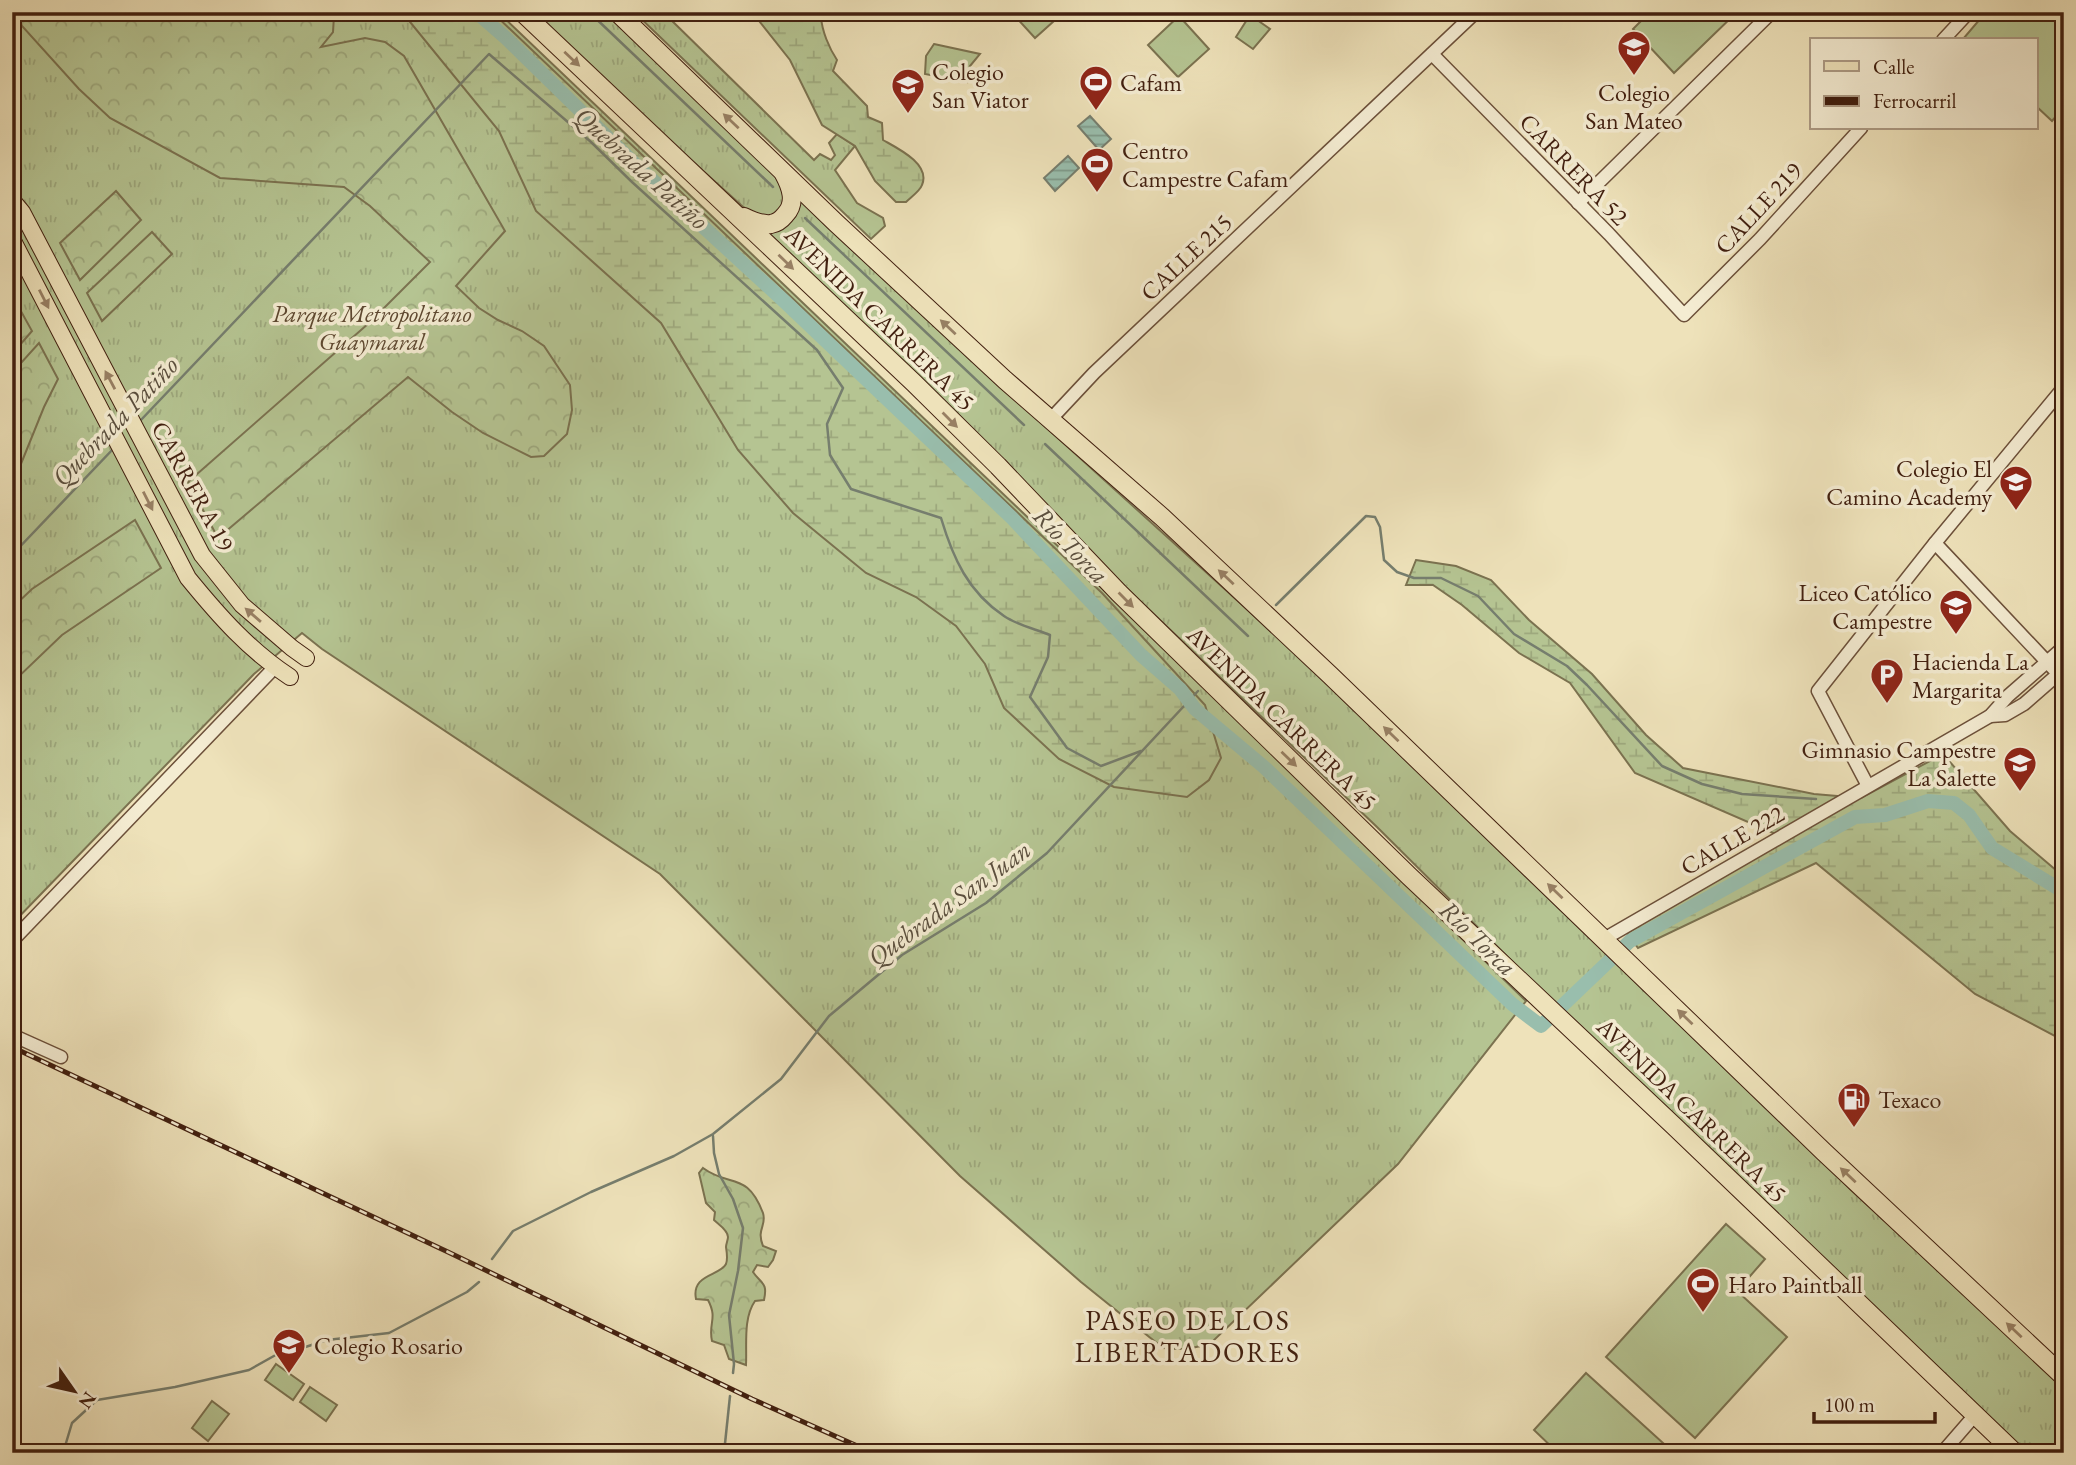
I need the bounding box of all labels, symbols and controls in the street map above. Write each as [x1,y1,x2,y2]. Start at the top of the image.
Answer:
school or university icon: Colegio San Mateo [1615,28,1653,77]
legend [1810,38,2038,130]
one-way arrow [563,51,580,67]
text: Calle [1873,53,1915,80]
place label: Colegio San Viator [932,56,1029,115]
sports icon: Cafam [1077,63,1115,112]
school or university icon: Colegio San Viator [889,66,927,115]
place label: Cafam [1120,67,1182,98]
place label: Colegio San Mateo [1585,77,1683,136]
text: Ferrocarril [1873,87,1957,114]
water label: Quebrada Patiño [568,99,716,237]
street label: CARRERA 52 [1513,106,1635,232]
one-way arrow [722,112,739,129]
place label: Centro Campestre Cafam [1122,135,1289,194]
sports icon: Centro Campestre Cafam [1078,145,1116,194]
street label: CALLE 219 [1708,155,1809,260]
street label: CALLE 215 [1134,207,1238,307]
street label: AVENIDA CARRERA 45 [778,218,982,417]
one-way arrow [777,254,794,270]
one-way arrow [38,289,49,309]
park label: Parque Metropolitano Guaymaral [272,298,472,357]
one-way arrow [940,319,957,335]
water label: Quebrada Patiño [44,349,186,493]
one-way arrow [104,370,116,390]
one-way arrow [942,411,959,428]
street label: CARRERA 19 [145,416,242,557]
place label: Colegio El Camino Academy [1826,453,1992,512]
school or university icon: Colegio El Camino Academy [1997,463,2035,512]
one-way arrow [143,491,154,511]
water label: Río Torca [1026,499,1116,591]
one-way arrow [1218,570,1235,586]
place label: Liceo Católico Campestre [1799,577,1932,636]
school or university icon: Liceo Católico Campestre [1937,587,1975,636]
one-way arrow [1117,592,1134,608]
one-way arrow [245,608,262,623]
street label: AVENIDA CARRERA 45 [1180,618,1384,817]
place label: Hacienda La Margarita [1912,646,2029,705]
parking icon: Hacienda La Margarita [1868,656,1906,705]
one-way arrow [1383,726,1400,742]
place label: Gimnasio Campestre La Salette [1802,734,1996,793]
school or university icon: Gimnasio Campestre La Salette [2001,744,2039,793]
one-way arrow [1280,751,1297,767]
street label: CALLE 222 [1675,798,1790,882]
water label: Quebrada San Juan [861,832,1037,974]
one-way arrow [1547,884,1564,900]
water label: Río Torca [1432,893,1524,983]
one-way arrow [1676,1008,1693,1025]
street label: AVENIDA CARRERA 45 [1590,1010,1794,1209]
fuel station icon: Texaco [1835,1080,1873,1129]
place label: Texaco [1878,1084,1941,1115]
one-way arrow [1840,1167,1857,1183]
sports icon: Haro Paintball [1684,1265,1722,1314]
place label: Haro Paintball [1728,1269,1863,1300]
district label: PASEO DE LOS LIBERTADORES [1075,1302,1301,1370]
one-way arrow [2006,1323,2023,1339]
school or university icon: Colegio Rosario [270,1326,308,1375]
place label: Colegio Rosario [314,1330,463,1361]
north arrow [38,1356,108,1426]
scale bar [1814,1381,1934,1425]
text: N [73,1387,102,1414]
text: 100 m [1824,1391,1875,1418]

